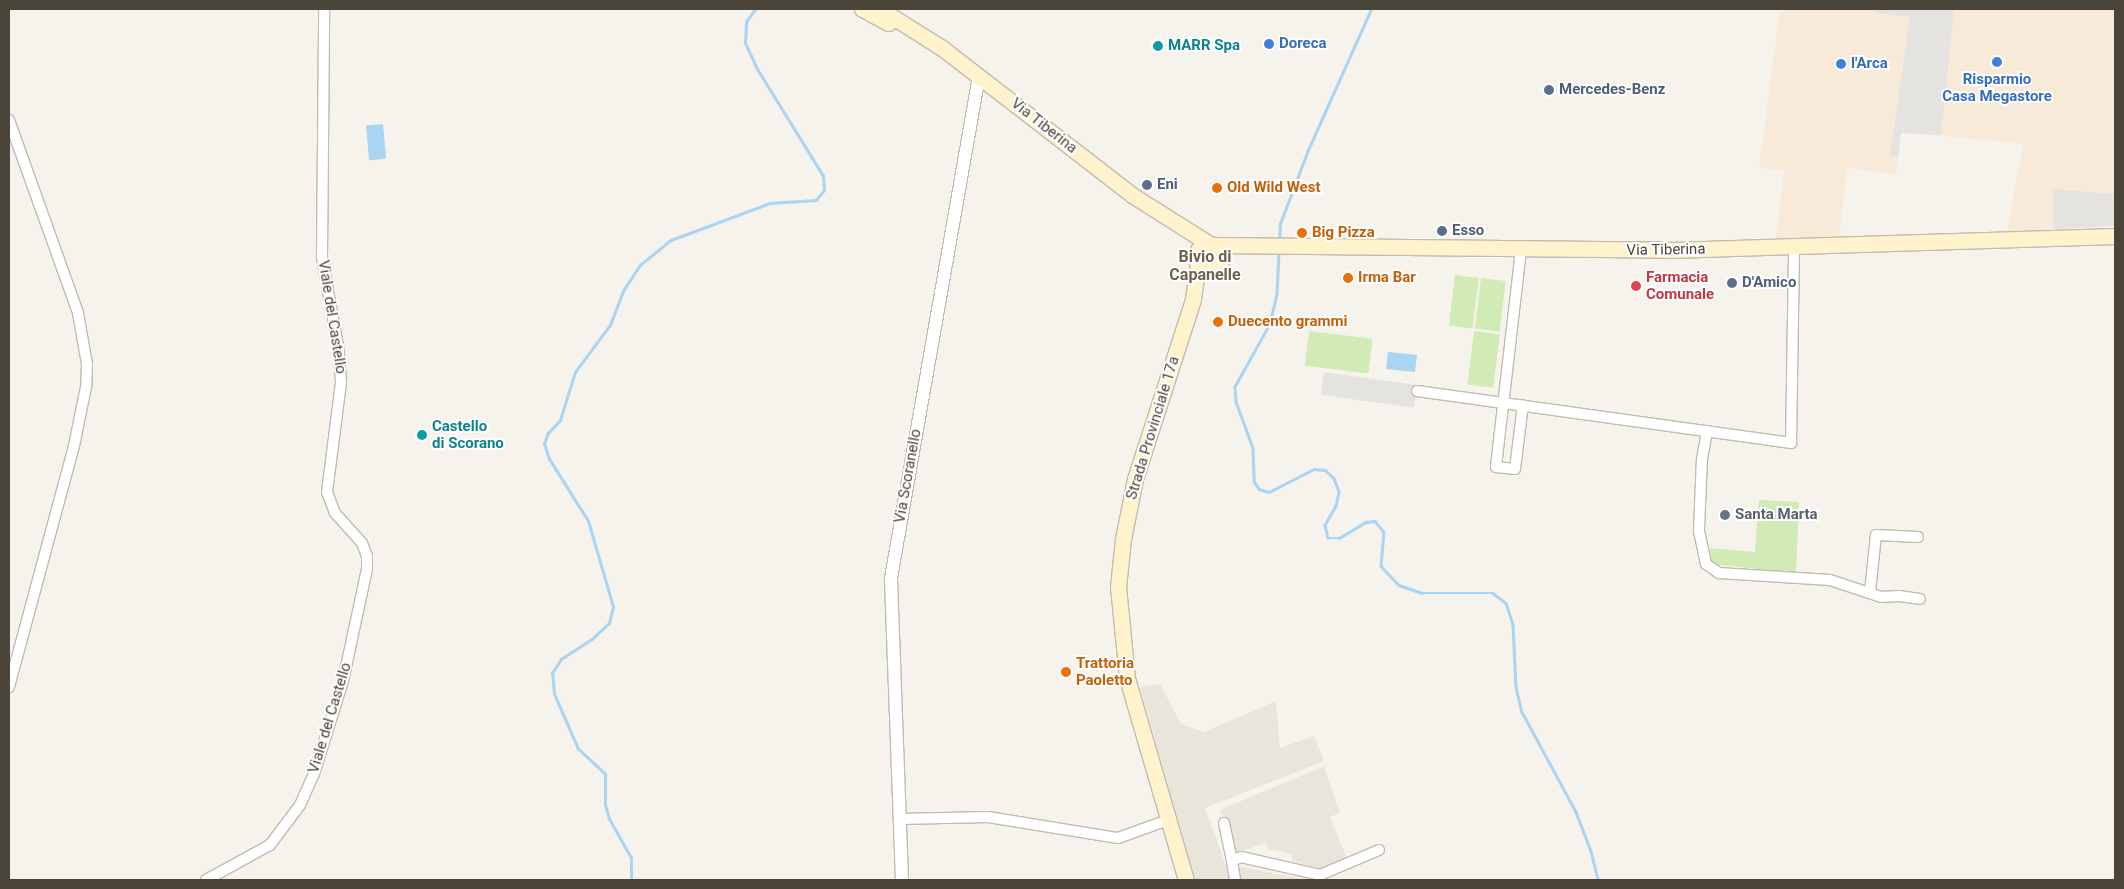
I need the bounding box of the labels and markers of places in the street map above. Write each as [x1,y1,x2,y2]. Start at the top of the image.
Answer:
place label: Doreca [1279,35,1327,53]
place label: MARR Spa [1168,37,1240,55]
marker: Doreca [1263,38,1275,50]
marker: MARR Spa [1152,40,1164,52]
place label: l'Arca [1851,55,1888,73]
marker: Risparmio Casa Megastore [1991,56,2003,68]
marker: l'Arca [1835,58,1847,70]
place label: Risparmio Casa Megastore [1942,70,2052,105]
place label: Mercedes-Benz [1559,81,1665,99]
marker: Mercedes-Benz [1543,84,1555,96]
place label: Eni [1157,176,1178,194]
marker: Eni [1141,179,1153,191]
place label: Old Wild West [1227,179,1321,197]
marker: Old Wild West [1211,182,1223,194]
place label: Esso [1452,222,1484,240]
place label: Big Pizza [1312,224,1375,242]
marker: Esso [1436,225,1448,237]
marker: Big Pizza [1296,227,1308,239]
place label: Farmacia Comunale [1646,268,1714,303]
place label: Irma Bar [1358,269,1416,287]
marker: Irma Bar [1342,272,1354,284]
place label: D'Amico [1742,274,1796,292]
marker: D'Amico [1726,277,1738,289]
marker: Farmacia Comunale [1630,280,1642,292]
place label: Duecento grammi [1228,313,1347,331]
marker: Duecento grammi [1212,316,1224,328]
place label: Castello di Scorano [432,417,504,452]
marker: Castello di Scorano [416,429,428,441]
place label: Santa Marta [1735,506,1818,524]
marker: Santa Marta [1719,509,1731,521]
place label: Trattoria Paoletto [1076,654,1134,689]
marker: Trattoria Paoletto [1060,666,1072,678]

